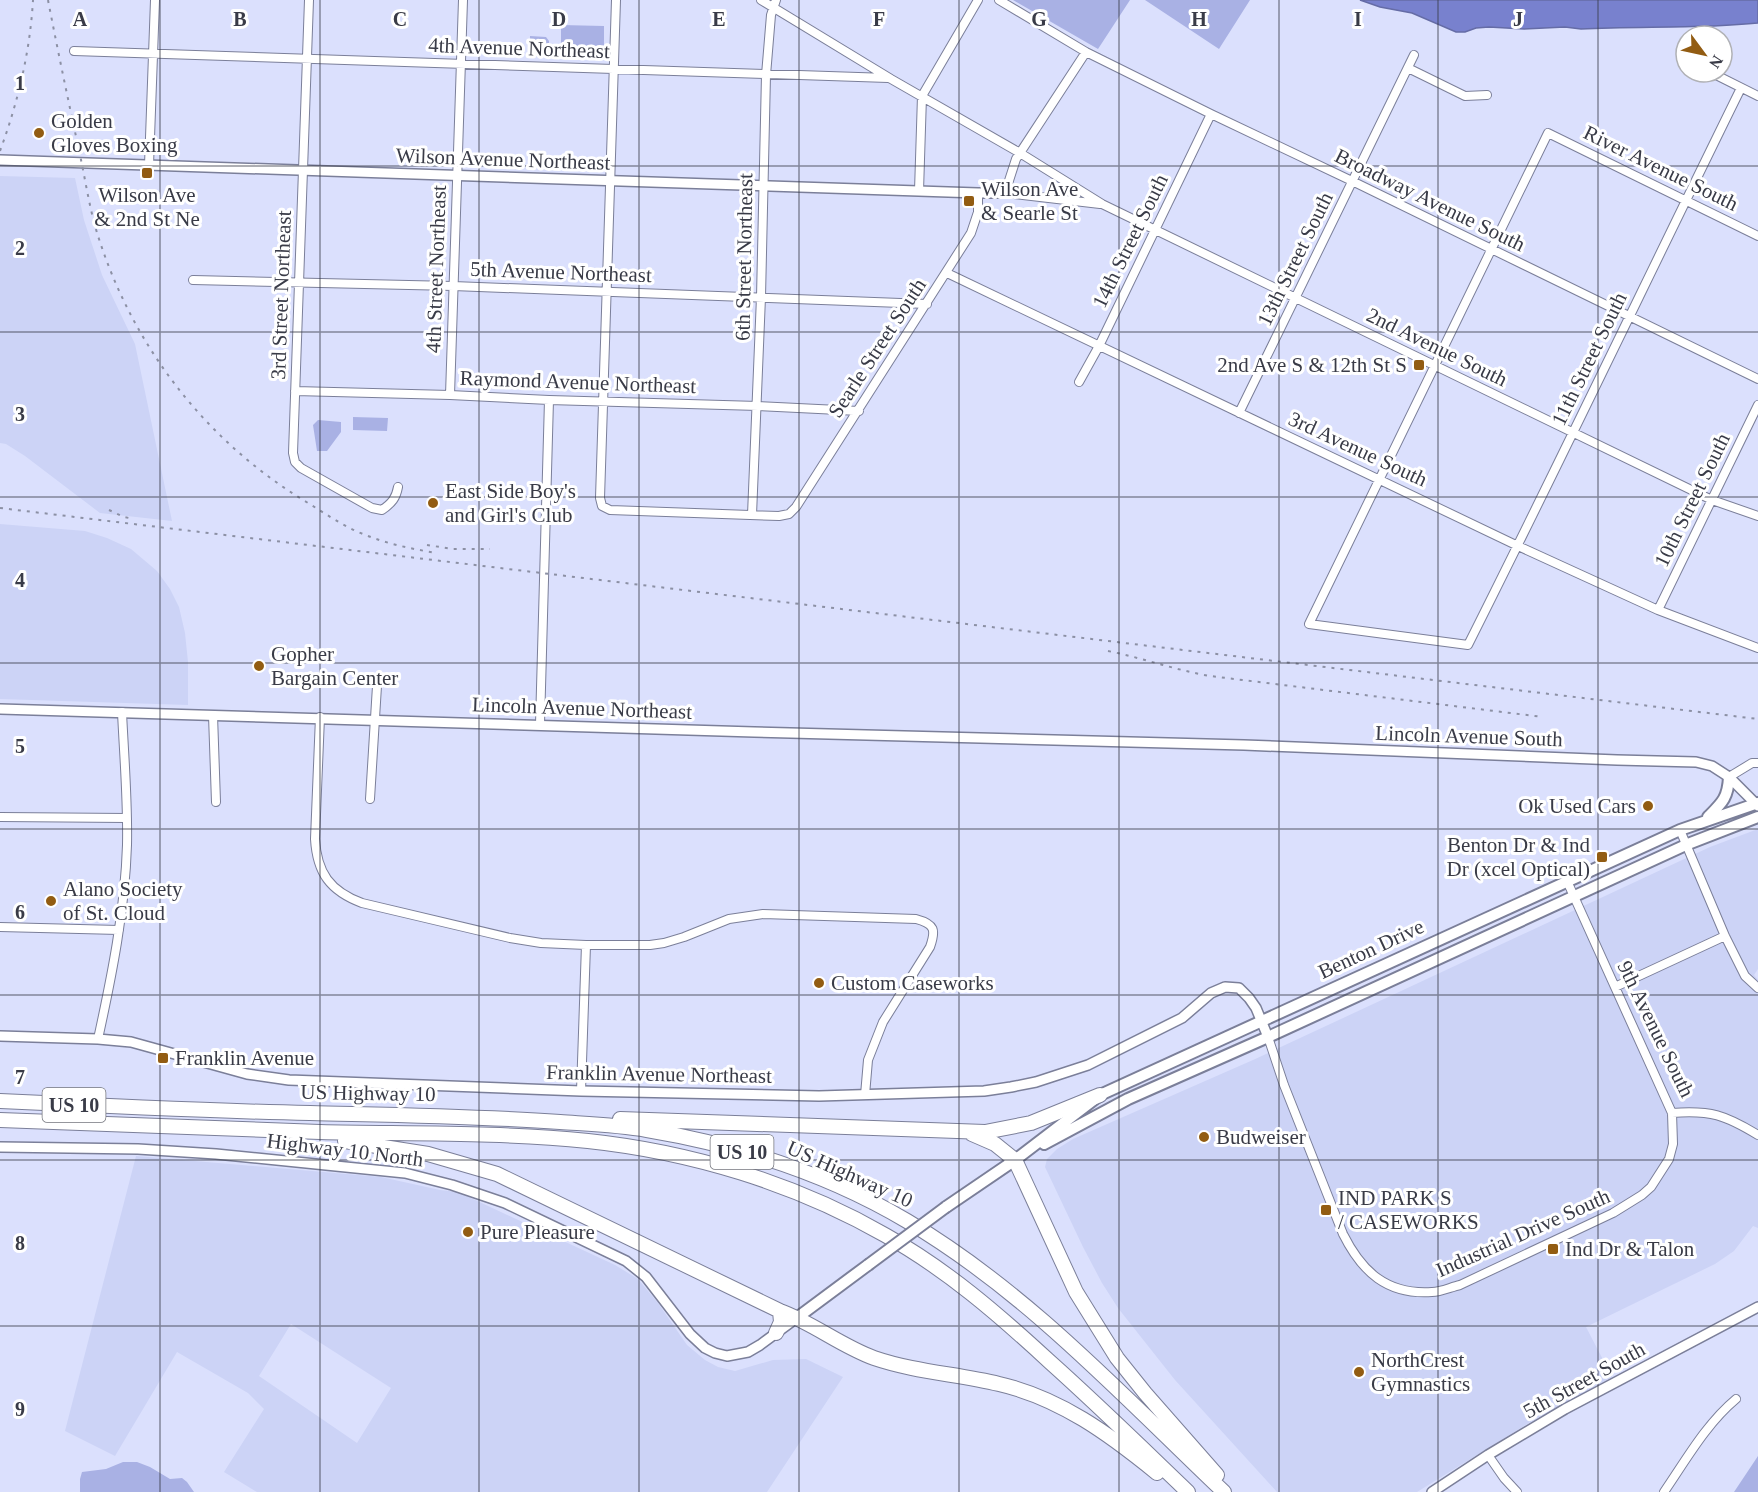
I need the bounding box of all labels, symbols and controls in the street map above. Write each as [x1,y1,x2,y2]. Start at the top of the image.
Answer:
text: A [73,8,88,30]
text: B [233,8,247,30]
text: C [393,8,407,30]
text: D [552,8,566,30]
text: E [712,8,726,30]
text: F [873,8,885,30]
text: G [1031,8,1047,30]
text: H [1191,8,1207,30]
text: I [1354,8,1362,30]
text: J [1513,8,1523,30]
north arrow [1674,24,1734,84]
street label: 4th Avenue Northeast [428,33,610,63]
text: N [1706,52,1726,72]
text: 1 [15,72,25,94]
place label: Golden Gloves Boxing [51,109,178,157]
street label: River Avenue South [1580,120,1743,216]
marker: Golden Gloves Boxing [32,126,46,140]
street label: Wilson Avenue Northeast [395,143,611,175]
street label: Broadway Avenue South [1331,144,1529,257]
marker: Wilson Ave & 2nd St Ne [140,166,154,180]
street label: 14th Street South [1087,170,1173,312]
street label: 6th Street Northeast [731,173,757,341]
place label: Wilson Ave & Searle St [981,177,1078,225]
place label: Wilson Ave & 2nd St Ne [94,183,200,231]
street label: 4th Street Northeast [421,184,451,353]
street label: 13th Street South [1252,188,1338,330]
marker: Wilson Ave & Searle St [962,194,976,208]
street label: 3rd Street Northeast [266,210,296,380]
text: 2 [15,237,25,259]
street label: 5th Avenue Northeast [470,257,652,287]
street label: Searle Street South [823,274,931,422]
street label: 11th Street South [1546,288,1632,429]
street label: 2nd Avenue South [1363,303,1512,392]
place label: 2nd Ave S & 12th St S [1217,353,1407,377]
marker: 2nd Ave S & 12th St S [1412,358,1426,372]
street label: Raymond Avenue Northeast [459,366,697,398]
text: 3 [15,403,25,425]
street label: 3rd Avenue South [1285,406,1432,492]
street label: 10th Street South [1649,429,1735,571]
place label: East Side Boy's and Girl's Club [445,479,576,527]
marker: East Side Boy's and Girl's Club [426,496,440,510]
text: 4 [15,569,25,591]
place label: Gopher Bargain Center [271,642,398,690]
marker: Gopher Bargain Center [252,659,266,673]
street label: Lincoln Avenue Northeast [472,692,693,724]
street label: Lincoln Avenue South [1375,721,1564,751]
text: 5 [15,735,25,757]
place label: Ok Used Cars [1518,794,1636,818]
marker: Ok Used Cars [1641,799,1655,813]
place label: Benton Dr & Ind Dr (xcel Optical) [1447,833,1590,881]
marker: Benton Dr & Ind Dr (xcel Optical) [1595,850,1609,864]
place label: Alano Society of St. Cloud [63,877,183,925]
marker: Alano Society of St. Cloud [44,894,58,908]
text: 6 [15,901,25,923]
street label: Benton Drive [1314,914,1428,984]
street label: 9th Avenue South [1613,957,1700,1102]
place label: Custom Caseworks [831,971,994,995]
marker: Custom Caseworks [812,976,826,990]
place label: Franklin Avenue [175,1046,314,1070]
marker: Franklin Avenue [156,1051,170,1065]
street label: Franklin Avenue Northeast [546,1060,772,1088]
text: 7 [15,1066,25,1088]
street label: US Highway 10 [300,1080,436,1106]
road number: US 10 [42,1088,106,1122]
place label: Budweiser [1216,1125,1306,1149]
street label: Highway 10 North [265,1128,425,1172]
marker: Budweiser [1197,1130,1211,1144]
road number: US 10 [710,1135,774,1169]
street label: US Highway 10 [783,1136,917,1212]
street label: Industrial Drive South [1432,1184,1614,1282]
place label: IND PARK S / CASEWORKS [1338,1186,1479,1234]
marker: IND PARK S / CASEWORKS [1319,1203,1333,1217]
place label: Pure Pleasure [480,1220,595,1244]
marker: Pure Pleasure [461,1225,475,1239]
text: 8 [15,1232,25,1254]
place label: Ind Dr & Talon [1565,1237,1695,1261]
marker: Ind Dr & Talon [1546,1242,1560,1256]
street label: 5th Street South [1519,1336,1649,1423]
place label: NorthCrest Gymnastics [1371,1348,1470,1396]
marker: NorthCrest Gymnastics [1352,1365,1366,1379]
text: 9 [15,1398,25,1420]

